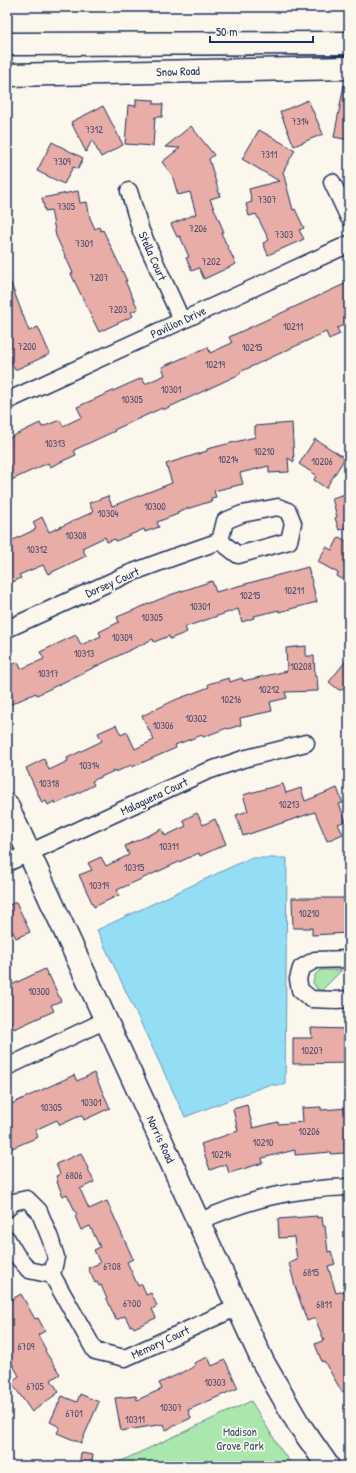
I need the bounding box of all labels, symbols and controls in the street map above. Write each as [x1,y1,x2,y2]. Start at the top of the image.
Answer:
scale bar [210,18,313,44]
text: 50 m [216,23,237,40]
street label: Snow Road [156,62,200,80]
house number: 7314 [292,115,309,128]
house number: 7312 [85,123,103,136]
house number: 7311 [261,148,278,161]
house number: 7309 [53,155,71,168]
house number: 7307 [258,193,276,206]
house number: 7305 [57,200,76,213]
house number: 7206 [189,222,207,235]
house number: 7303 [275,228,294,241]
street label: Stella Court [135,229,172,284]
house number: 7301 [75,237,93,250]
house number: 7202 [202,255,221,268]
house number: 7207 [89,271,109,284]
street label: Pavilion Drive [147,302,209,342]
house number: 7203 [109,303,128,316]
house number: 10211 [283,320,303,333]
house number: 7200 [18,340,37,353]
house number: 10215 [242,341,263,354]
house number: 10219 [205,358,225,371]
house number: 10301 [161,383,182,396]
house number: 10305 [121,393,143,406]
house number: 10313 [45,437,66,450]
house number: 10210 [254,445,275,458]
house number: 10214 [218,453,238,466]
house number: 10206 [311,455,333,468]
house number: 10300 [144,500,166,513]
house number: 10304 [98,507,119,520]
house number: 10308 [65,529,87,542]
house number: 10312 [27,543,48,556]
street label: Dorsey Court [82,562,142,601]
house number: 10211 [284,584,304,597]
house number: 10215 [240,589,261,602]
house number: 10301 [190,600,211,613]
house number: 10305 [141,611,163,624]
house number: 10309 [112,631,133,644]
house number: 10313 [74,647,95,660]
house number: 10208 [290,660,312,673]
house number: 10317 [37,667,59,680]
house number: 10212 [258,683,280,696]
house number: 10216 [221,693,241,706]
house number: 10302 [185,712,207,725]
house number: 10306 [152,719,174,732]
house number: 10314 [79,759,99,772]
street label: Malaguena Court [118,773,191,819]
house number: 10318 [39,777,59,790]
house number: 10213 [279,798,300,811]
house number: 10311 [159,840,179,853]
house number: 10315 [124,861,145,874]
house number: 10319 [89,879,109,892]
house number: 10210 [299,907,320,920]
house number: 10300 [28,985,50,998]
house number: 10207 [301,1044,323,1057]
house number: 10301 [81,1096,102,1109]
house number: 10305 [40,1101,62,1114]
street label: Norris Road [143,1113,179,1166]
house number: 10206 [298,1125,320,1138]
house number: 10210 [253,1136,274,1149]
house number: 10214 [211,1148,231,1161]
house number: 6806 [66,1169,82,1182]
house number: 6708 [103,1260,121,1273]
house number: 6815 [303,1266,320,1279]
house number: 6700 [123,1297,141,1310]
house number: 6811 [316,1298,332,1311]
street label: Memory Court [128,1321,193,1363]
house number: 6709 [17,1340,35,1353]
house number: 10303 [204,1376,226,1389]
house number: 6705 [26,1380,45,1393]
house number: 10307 [160,1401,182,1414]
house number: 6701 [65,1407,83,1420]
house number: 10311 [125,1413,145,1426]
park label: Madison Grove Park [216,1423,264,1454]

